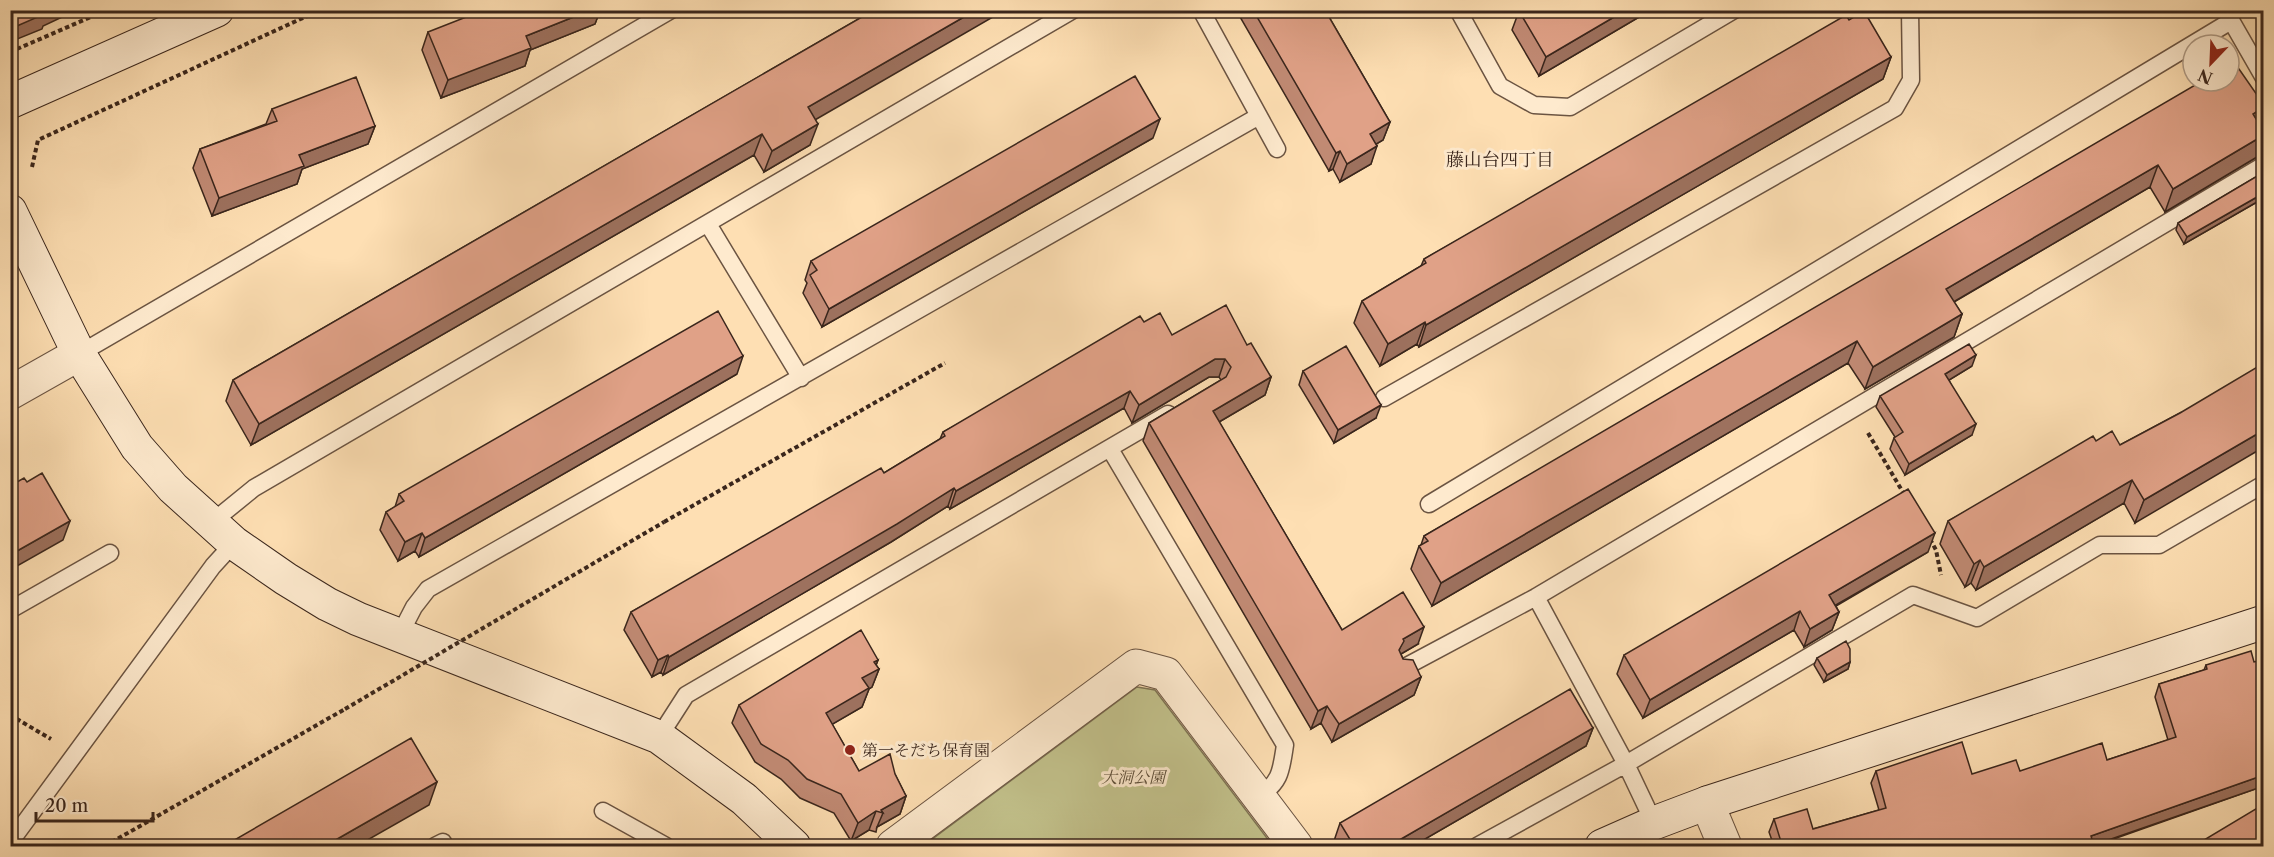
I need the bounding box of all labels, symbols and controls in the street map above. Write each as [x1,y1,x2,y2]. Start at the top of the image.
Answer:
north arrow [2181,33,2241,93]
text: N [2195,65,2215,89]
district label: 藤山台四丁目 [1446,149,1554,171]
place label: 第一そだち保育園 [862,740,990,760]
marker: 第一そだち保育園 [843,743,857,757]
park label: 大洞公園 [1101,767,1168,787]
scale bar [36,785,153,823]
text: 20 m [45,795,89,817]

